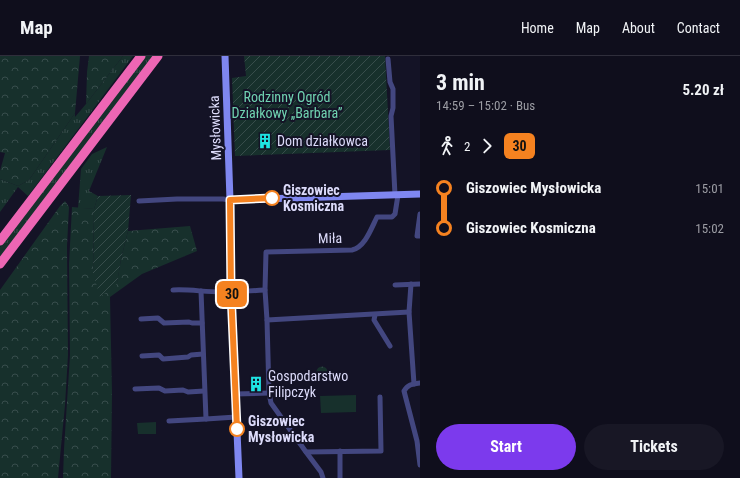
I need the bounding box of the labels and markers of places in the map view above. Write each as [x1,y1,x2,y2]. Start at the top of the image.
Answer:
building icon: Dom działkowca [256,132,274,150]
place label: Dom działkowca [277,133,368,149]
place label: Giszowiec Kosmiczna [283,182,344,214]
marker: Giszowiec Kosmiczna [264,190,280,206]
place label: Gospodarstwo Filipczyk [268,368,348,400]
building icon: Gospodarstwo Filipczyk [247,375,265,393]
place label: Giszowiec Mysłowicka [248,413,315,445]
marker: Giszowiec Mysłowicka [229,421,245,437]

